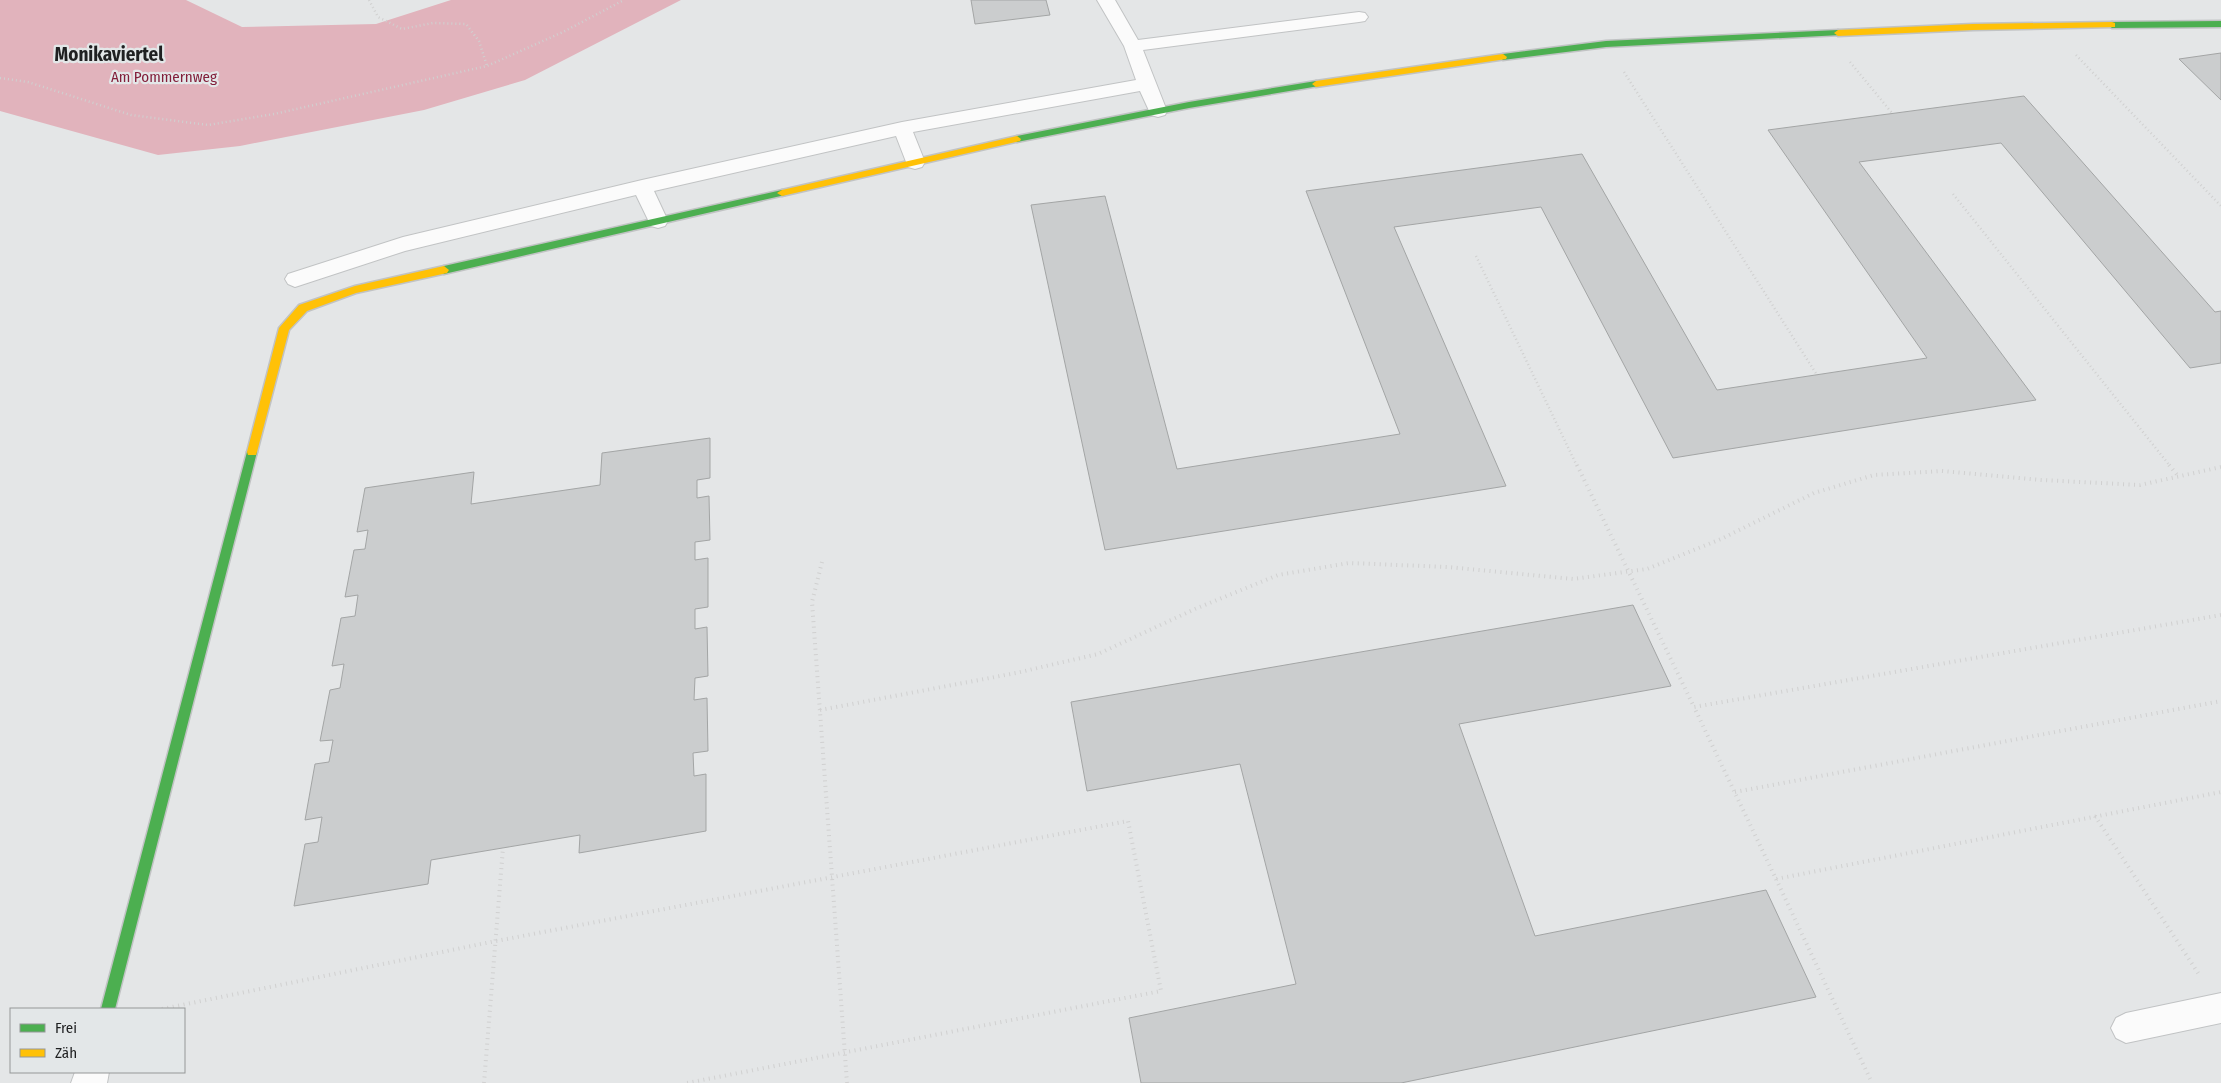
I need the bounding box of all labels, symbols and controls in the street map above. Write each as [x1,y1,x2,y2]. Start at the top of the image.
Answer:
district label: Monikaviertel [55,43,164,66]
park label: Am Pommernweg [111,68,217,86]
legend [10,1008,185,1073]
text: Frei [55,1019,77,1037]
text: Zäh [55,1044,77,1062]

